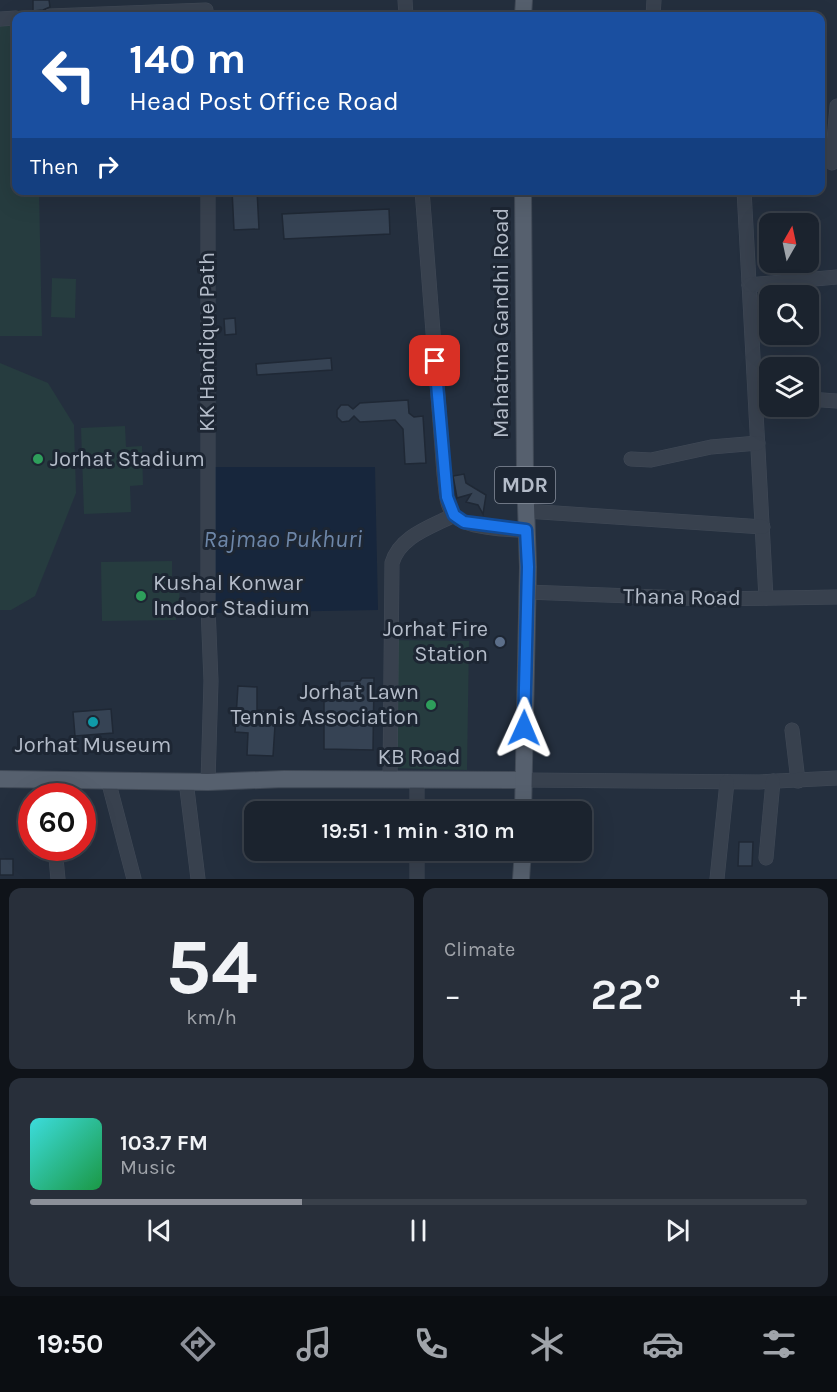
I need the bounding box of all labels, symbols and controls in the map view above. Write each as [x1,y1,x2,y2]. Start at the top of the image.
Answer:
text: 140 m [129,34,246,84]
icon: left [30,36,108,114]
text: Head Post Office Road [129,85,399,117]
icon: right [91,150,124,183]
text: Then [30,154,79,180]
street label: Mahatma Gandhi Road [488,208,514,438]
north arrow [759,213,819,273]
map controls [759,213,819,417]
street label: KK Handique Path [194,252,220,432]
button: search [759,285,819,345]
pin [409,335,460,386]
icon: arrive [418,344,451,377]
button: layers [759,357,819,417]
place label: Jorhat Stadium [50,446,205,472]
marker: Jorhat Stadium [31,452,45,466]
road number: MDR [495,467,555,503]
water label: Rajmao Pukhuri [203,525,363,553]
place label: Kushal Konwar Indoor Stadium [153,570,310,621]
street label: Thana Road [623,583,741,611]
marker: Kushal Konwar Indoor Stadium [134,589,148,603]
place label: Jorhat Fire Station [383,616,488,667]
marker: Jorhat Fire Station [493,635,507,649]
place label: Jorhat Lawn Tennis Association [231,679,419,730]
position arrow [492,696,556,760]
marker: Jorhat Lawn Tennis Association [424,698,438,712]
marker: Jorhat Museum [86,715,100,729]
place label: Jorhat Museum [15,732,171,758]
street label: KB Road [378,744,460,770]
speed limit sign: 60 [18,783,96,861]
text: 19:51 · 1 min · 310 m [321,818,515,844]
text: 54 [166,921,257,1013]
text: Climate [444,938,515,961]
text: 22° [590,968,661,1020]
text: − [444,976,461,1014]
text: + [790,976,807,1014]
text: km/h [186,1006,237,1029]
text: 103.7 FM [120,1130,208,1156]
text: Music [120,1156,176,1179]
icon: previous [143,1214,176,1247]
icon: pause [402,1214,435,1247]
icon: next [661,1214,694,1247]
icon: directions [177,1323,219,1365]
icon: music [293,1323,335,1365]
icon: phone [410,1323,452,1365]
icon: climate [526,1323,568,1365]
icon: car [642,1323,684,1365]
icon: filters [758,1323,800,1365]
text: 19:50 [37,1328,103,1360]

